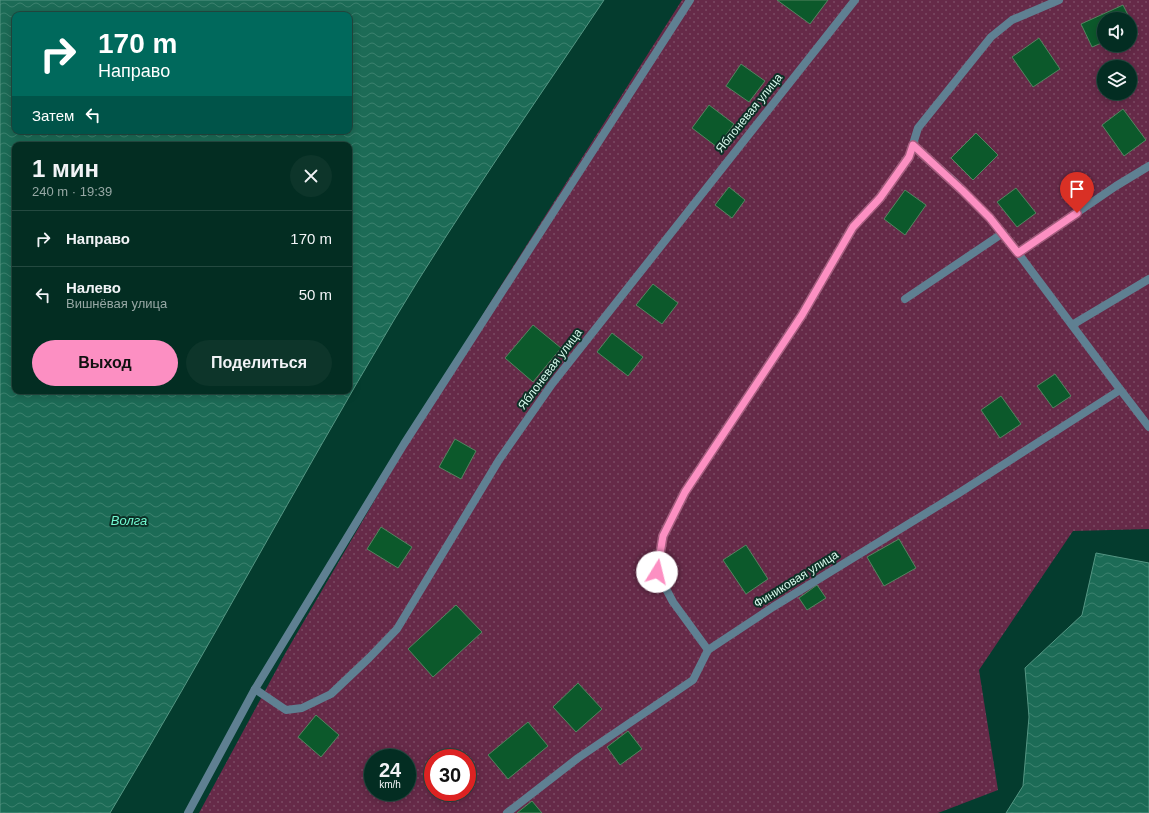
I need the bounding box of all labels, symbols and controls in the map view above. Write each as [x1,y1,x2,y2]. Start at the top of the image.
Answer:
map controls [1097,12,1137,100]
button: sound [1097,12,1137,52]
icon: right [32,28,84,80]
text: 170 m [98,28,177,59]
button: layers [1097,60,1137,100]
text: Направо [98,61,170,81]
street label: Яблоневая улица [713,70,785,155]
icon: left [82,104,104,126]
text: Затем [32,107,74,124]
text: 1 мин [32,155,99,182]
button: close [290,155,332,197]
pin [1060,172,1094,213]
icon: arrive [1066,178,1088,200]
text: 240 m · 19:39 [32,184,112,199]
icon: right [32,228,54,250]
text: Направо [66,230,130,247]
text: 170 m [290,230,332,247]
text: Налево [66,279,121,296]
icon: left [32,284,54,306]
text: 50 m [299,286,332,303]
text: Вишнёвая улица [66,296,167,311]
street label: Яблоневая улица [515,325,585,412]
button: Выход [32,340,178,386]
button: Поделиться [186,340,332,386]
water label: Волга [111,513,147,528]
street label: Финиковая улица [751,547,841,611]
position arrow [636,551,678,593]
speed limit sign: 30 [424,749,476,801]
text: 24 [379,759,401,781]
text: km/h [379,779,401,790]

